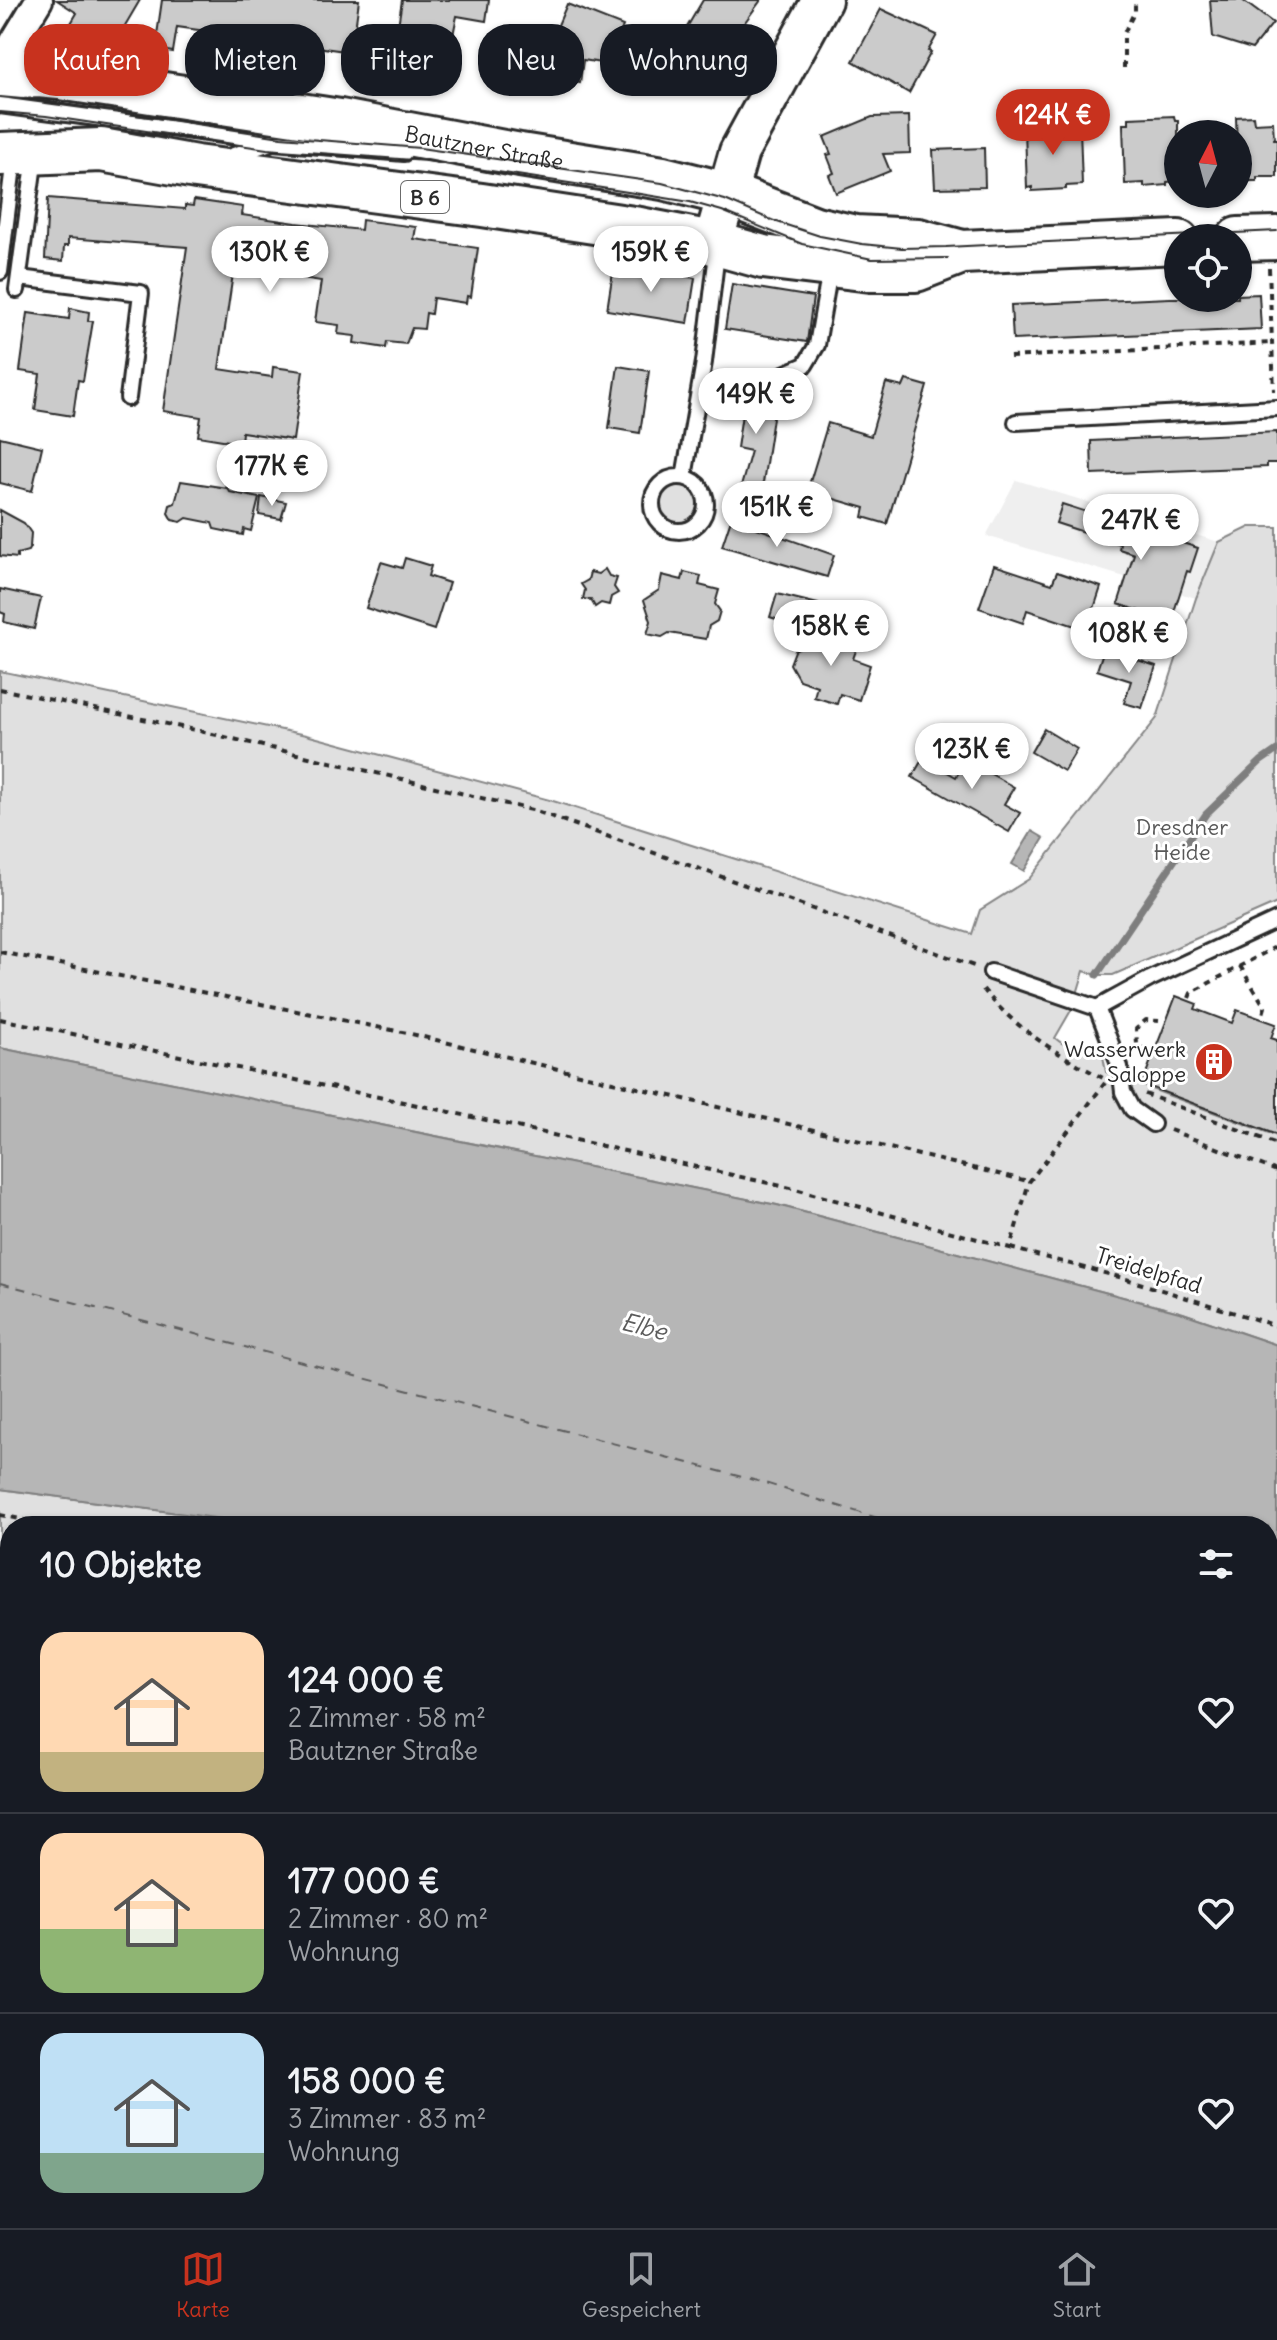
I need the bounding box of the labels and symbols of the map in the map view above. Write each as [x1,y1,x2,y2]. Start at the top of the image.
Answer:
pin: 124K € [988,89,1118,157]
street label: Bautzner Straße [402,120,566,176]
north arrow [1164,120,1252,208]
road number: B 6 [401,181,449,213]
pin: 130K € [205,226,335,294]
pin: 159K € [586,226,716,294]
pin: 149K € [691,368,821,436]
pin: 177K € [207,440,337,508]
pin: 151K € [712,481,842,549]
pin: 247K € [1076,494,1206,562]
pin: 158K € [766,600,896,668]
pin: 108K € [1064,607,1194,675]
pin: 123K € [907,723,1037,791]
park label: Dresdner Heide [1136,813,1228,866]
place label: Wasserwerk Saloppe [1064,1035,1186,1088]
building icon: Wasserwerk Saloppe [1193,1041,1235,1083]
street label: Treidelpfad [1093,1241,1205,1299]
water label: Elbe [618,1306,672,1347]

